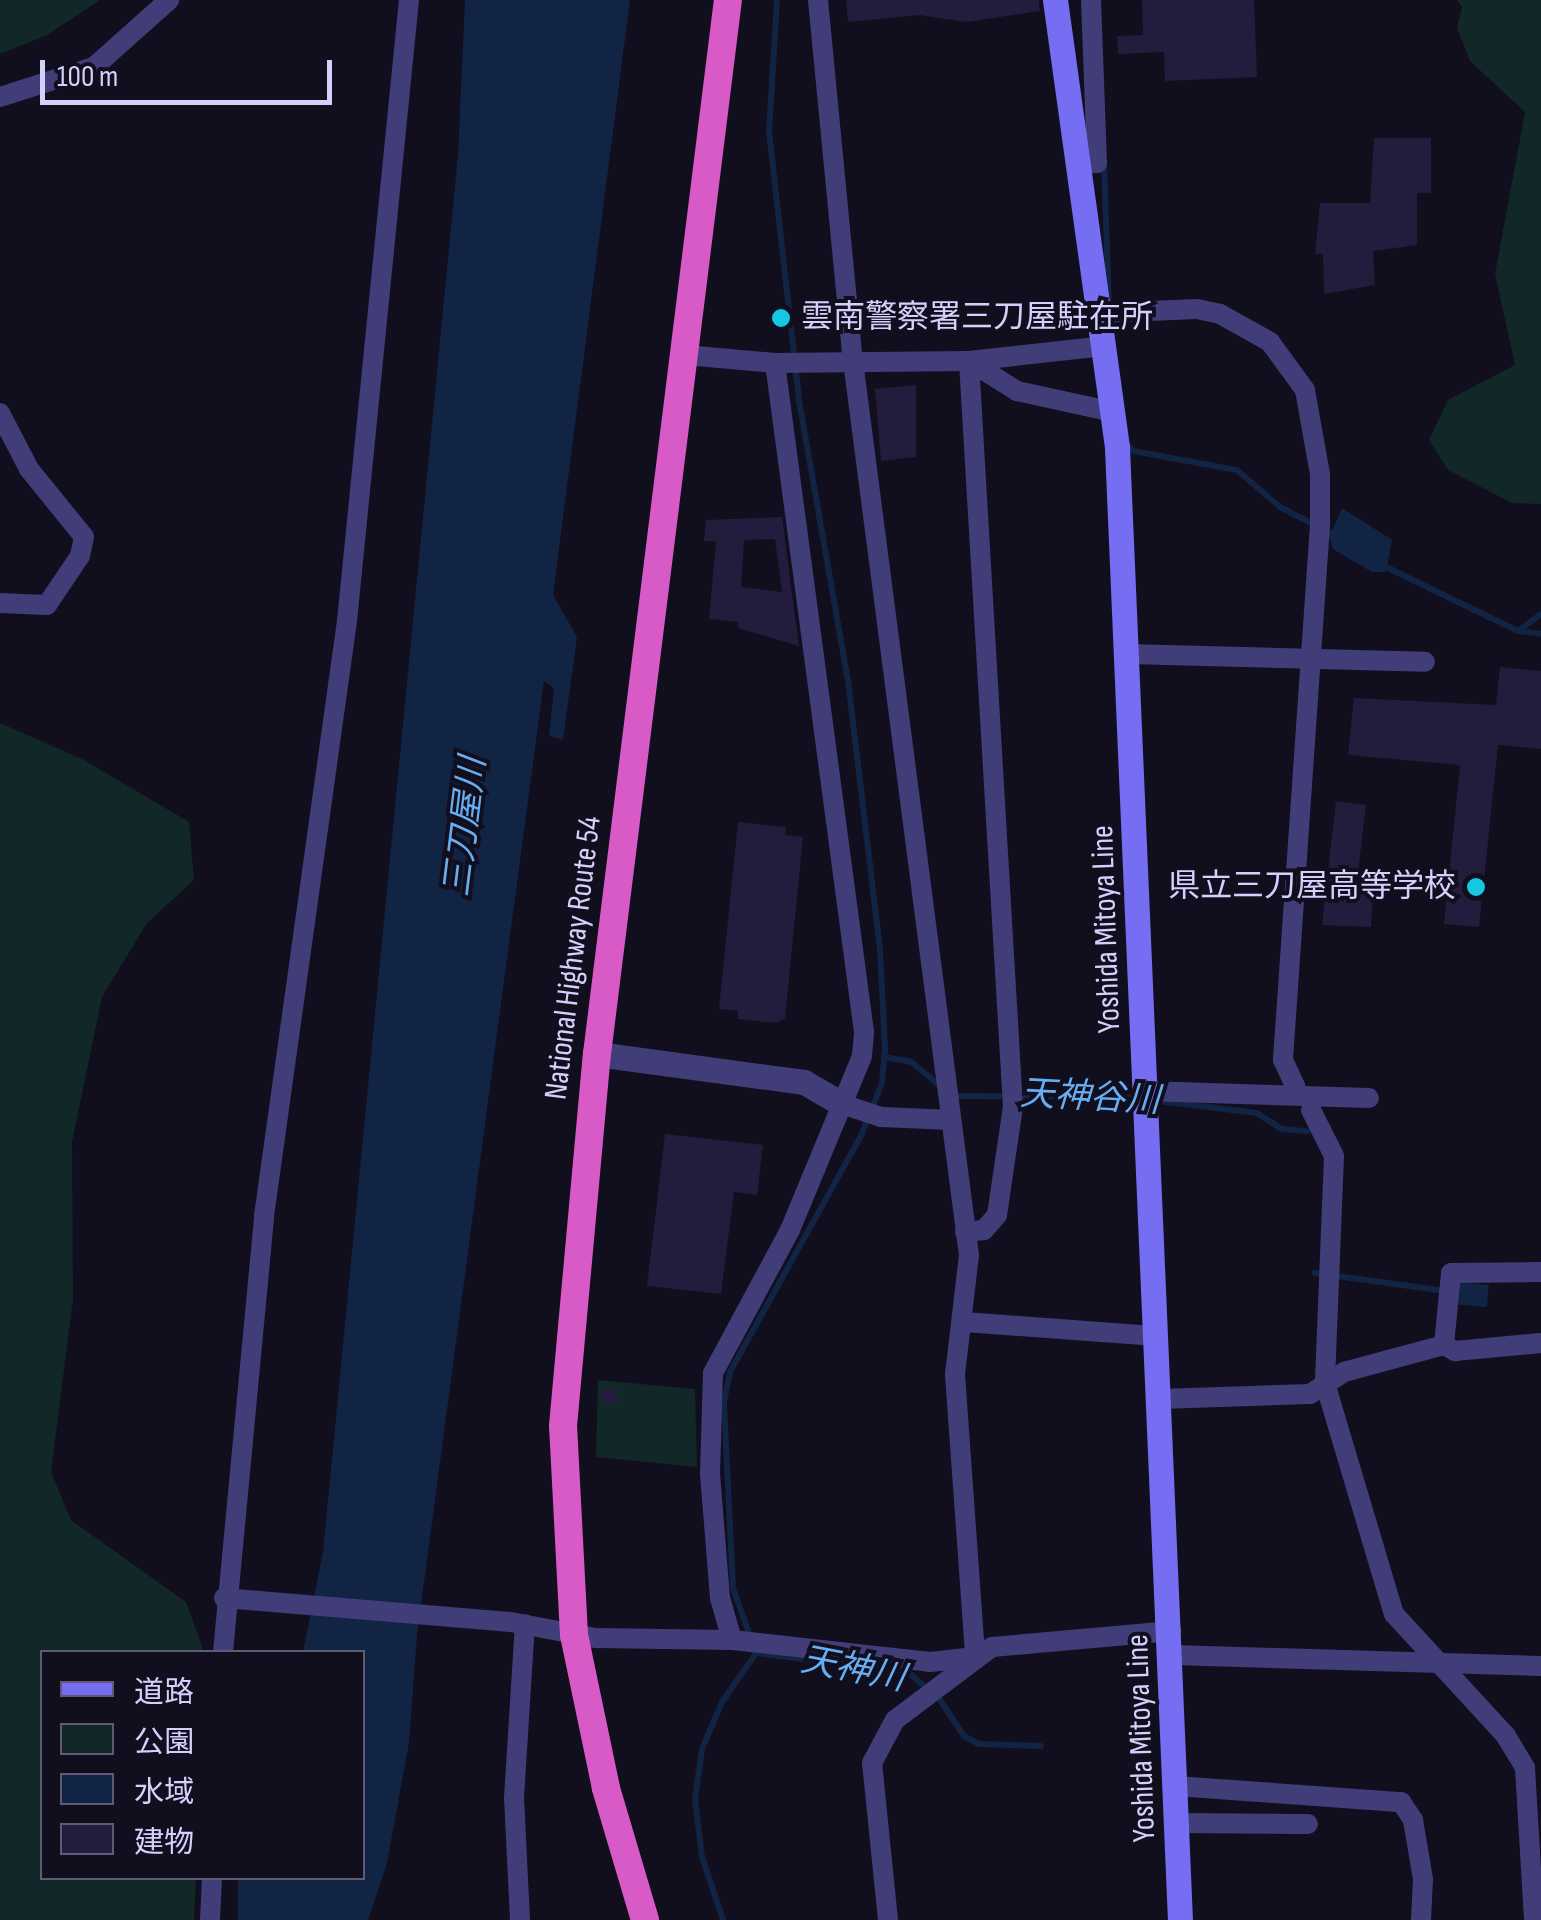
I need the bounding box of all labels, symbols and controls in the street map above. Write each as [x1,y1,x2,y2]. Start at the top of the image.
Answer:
scale bar [45,40,338,102]
text: 100 m [57,59,118,95]
place label: 雲南警察署三刀屋駐在所 [801,299,1153,337]
marker: 雲南警察署三刀屋駐在所 [770,307,792,329]
water label: 三刀屋川 [437,755,495,899]
street label: National Highway Route 54 [538,814,610,1102]
street label: Yoshida Mitoya Line [1084,824,1130,1034]
place label: 県立三刀屋高等学校 [1168,868,1456,906]
marker: 県立三刀屋高等学校 [1465,876,1487,898]
water label: 天神谷川 [1019,1073,1161,1123]
street label: Yoshida Mitoya Line [1119,1633,1165,1843]
water label: 天神川 [797,1639,909,1701]
legend [40,1650,365,1880]
text: 道路 [134,1675,194,1711]
text: 公園 [134,1725,194,1761]
text: 水域 [134,1775,194,1811]
text: 建物 [134,1825,194,1861]

